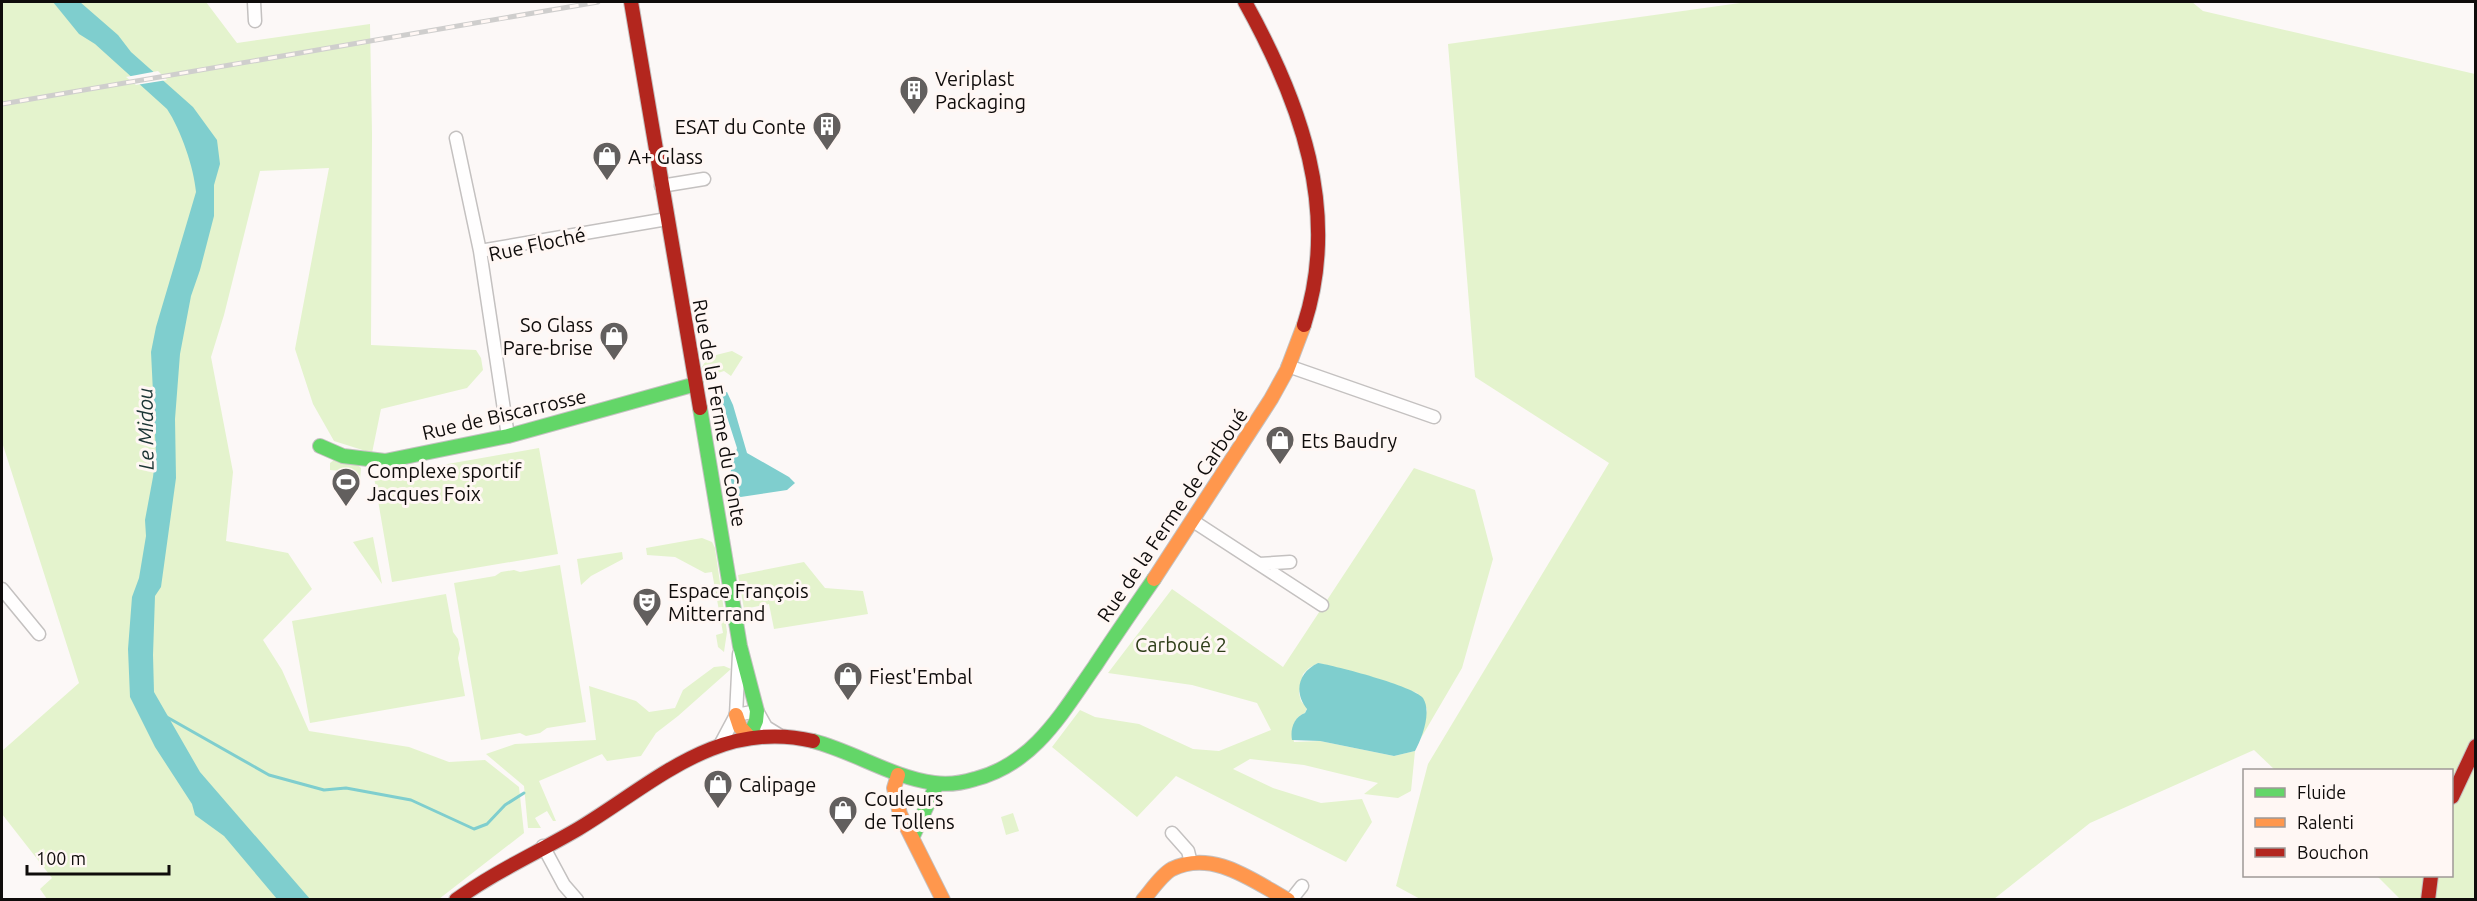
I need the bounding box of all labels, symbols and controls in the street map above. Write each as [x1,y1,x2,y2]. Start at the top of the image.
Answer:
place label: Veriplast Packaging [935,67,1026,113]
building icon: Veriplast Packaging [898,74,930,116]
building icon: ESAT du Conte [811,110,843,152]
place label: ESAT du Conte [675,115,806,138]
shop icon: A+ Glass [591,140,623,182]
place label: A+ Glass [628,145,703,168]
street label: Rue Floché [486,222,588,266]
street label: Rue de la Ferme du Conte [689,297,751,529]
place label: So Glass Pare-brise [503,313,593,359]
shop icon: So Glass Pare-brise [598,320,630,362]
street label: Rue de Biscarrosse [420,384,588,444]
water label: Le Midou [132,388,158,470]
street label: Rue de la Ferme de Carboué [1092,404,1252,626]
shop icon: Ets Baudry [1264,424,1296,466]
place label: Ets Baudry [1301,429,1397,452]
place label: Complexe sportif Jacques Foix [367,459,522,505]
sports icon: Complexe sportif Jacques Foix [330,466,362,508]
place label: Espace François Mitterrand [668,579,809,625]
theatre icon: Espace François Mitterrand [631,586,663,628]
park label: Carboué 2 [1135,633,1227,656]
shop icon: Fiest'Embal [832,660,864,702]
place label: Fiest'Embal [869,665,972,688]
shop icon: Calipage [702,768,734,810]
legend [2243,769,2453,877]
place label: Calipage [739,773,816,796]
text: Fluide [2297,782,2346,802]
place label: Couleurs de Tollens [864,787,955,833]
shop icon: Couleurs de Tollens [827,794,859,836]
text: Ralenti [2297,812,2354,832]
scale bar [27,838,170,876]
text: Bouchon [2297,842,2369,862]
text: 100 m [36,848,86,868]

